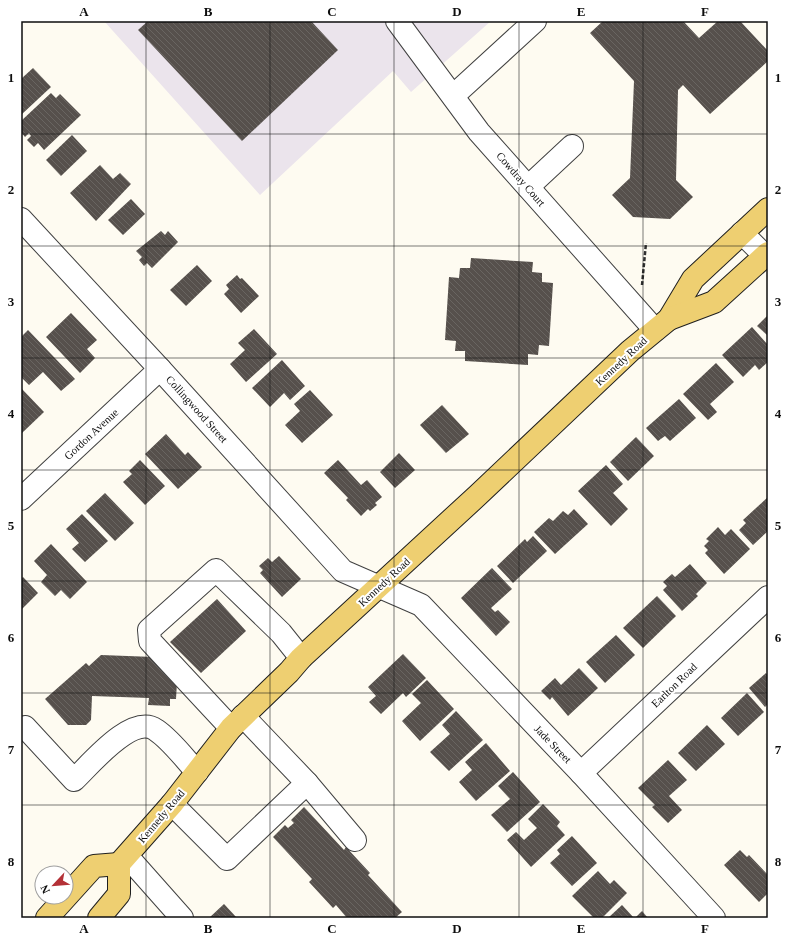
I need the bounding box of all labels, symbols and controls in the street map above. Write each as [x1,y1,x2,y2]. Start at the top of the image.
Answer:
text: A [79,4,89,19]
text: B [204,4,213,19]
text: C [327,4,337,19]
text: D [452,4,462,19]
text: E [577,4,585,19]
text: F [701,4,709,19]
text: 1 [8,70,14,85]
text: 1 [775,70,781,85]
street label: Cowdray Court [494,149,548,209]
text: 2 [8,182,14,197]
text: 2 [775,182,781,197]
text: 3 [8,294,15,309]
text: 3 [775,294,782,309]
street label: Kennedy Road [593,334,649,388]
street label: Collingwood Street [164,373,230,445]
text: 4 [8,406,15,421]
street label: Gordon Avenue [62,406,120,462]
text: 4 [775,406,782,421]
text: 5 [8,518,15,533]
text: 5 [775,518,782,533]
street label: Kennedy Road [356,555,412,609]
text: 6 [8,630,15,645]
text: 6 [775,630,782,645]
street label: Earlton Road [649,660,700,710]
street label: Jade Street [532,723,574,765]
text: 7 [8,742,15,757]
text: 7 [775,742,782,757]
street label: Kennedy Road [135,787,187,845]
text: 8 [8,854,15,869]
text: 8 [775,854,782,869]
north arrow [34,865,74,905]
text: N [38,883,52,896]
text: A [79,921,89,936]
text: B [204,921,213,936]
text: C [327,921,337,936]
text: D [452,921,462,936]
text: E [577,921,585,936]
text: F [701,921,709,936]

